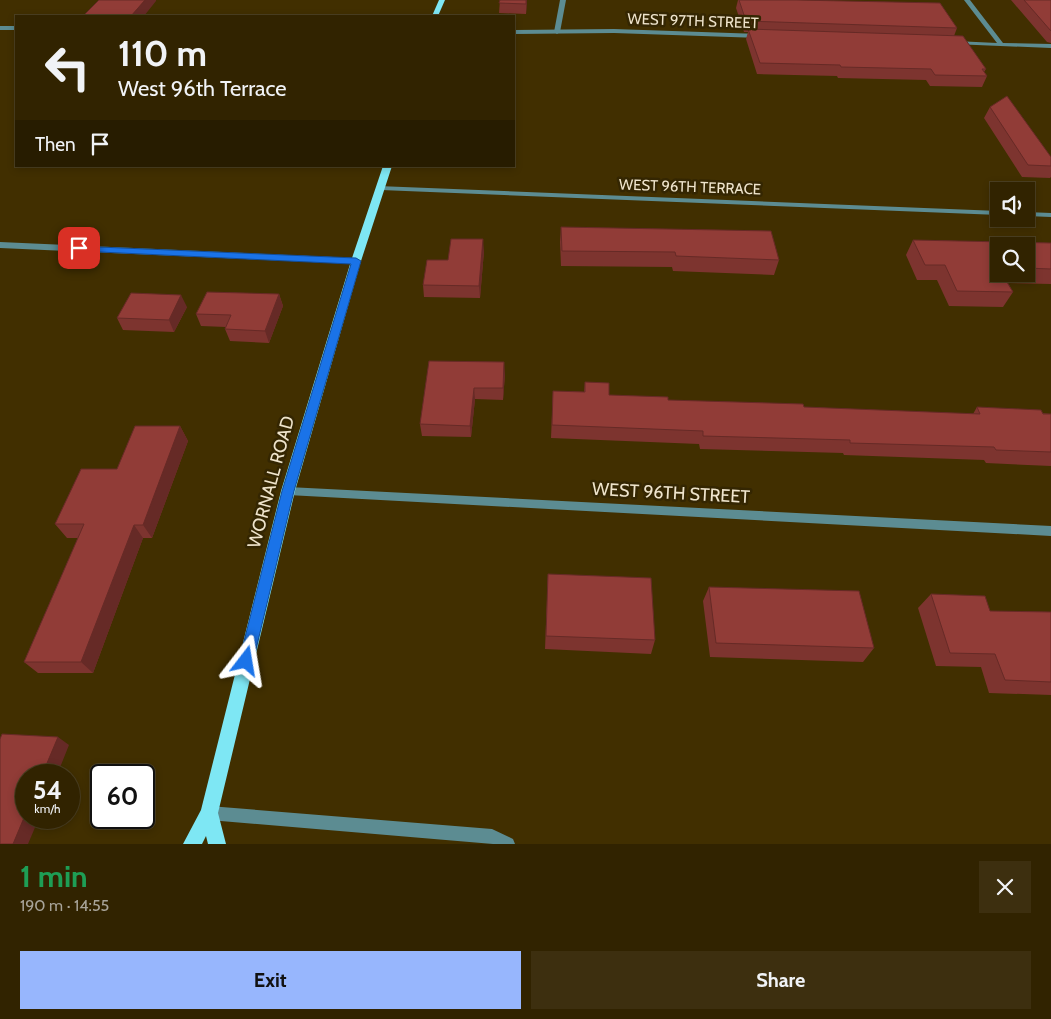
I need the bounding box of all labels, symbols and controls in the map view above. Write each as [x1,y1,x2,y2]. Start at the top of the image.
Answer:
street label: WEST 97TH STREET [627,10,759,32]
text: 110 m [118,32,207,75]
icon: left [35,35,100,100]
text: West 96th Terrace [118,75,287,102]
icon: arrive [86,130,114,158]
text: Then [35,133,76,156]
street label: WEST 96TH TERRACE [619,176,761,198]
map controls [990,182,1035,282]
button: sound [990,182,1035,227]
pin [58,227,100,269]
icon: arrive [65,234,93,262]
button: search [990,237,1035,282]
street label: WORNALL ROAD [243,413,299,551]
street label: WEST 96TH STREET [592,478,751,508]
position arrow [219,634,271,686]
speed limit sign: 60 [90,764,155,829]
text: 54 [33,775,62,805]
text: km/h [34,801,61,816]
text: 1 min [20,858,88,895]
button: close [979,861,1031,913]
text: 190 m · 14:55 [20,896,109,915]
button: Exit [20,951,521,1009]
button: Share [531,951,1031,1009]

